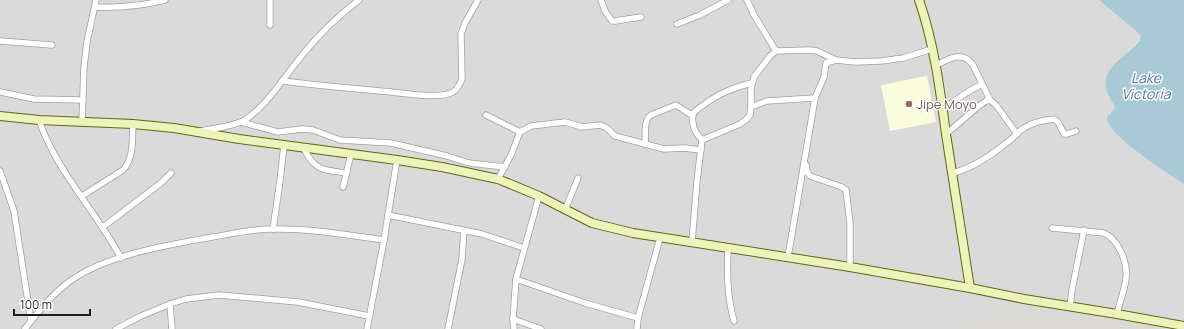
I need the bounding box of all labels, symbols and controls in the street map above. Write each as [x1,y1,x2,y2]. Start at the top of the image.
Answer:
water label: Lake Victoria [1122,68,1172,103]
place label: Jipe Moyo [917,95,977,113]
marker: Jipe Moyo [904,99,914,109]
scale bar [14,291,90,317]
text: 100 m [20,296,52,313]

